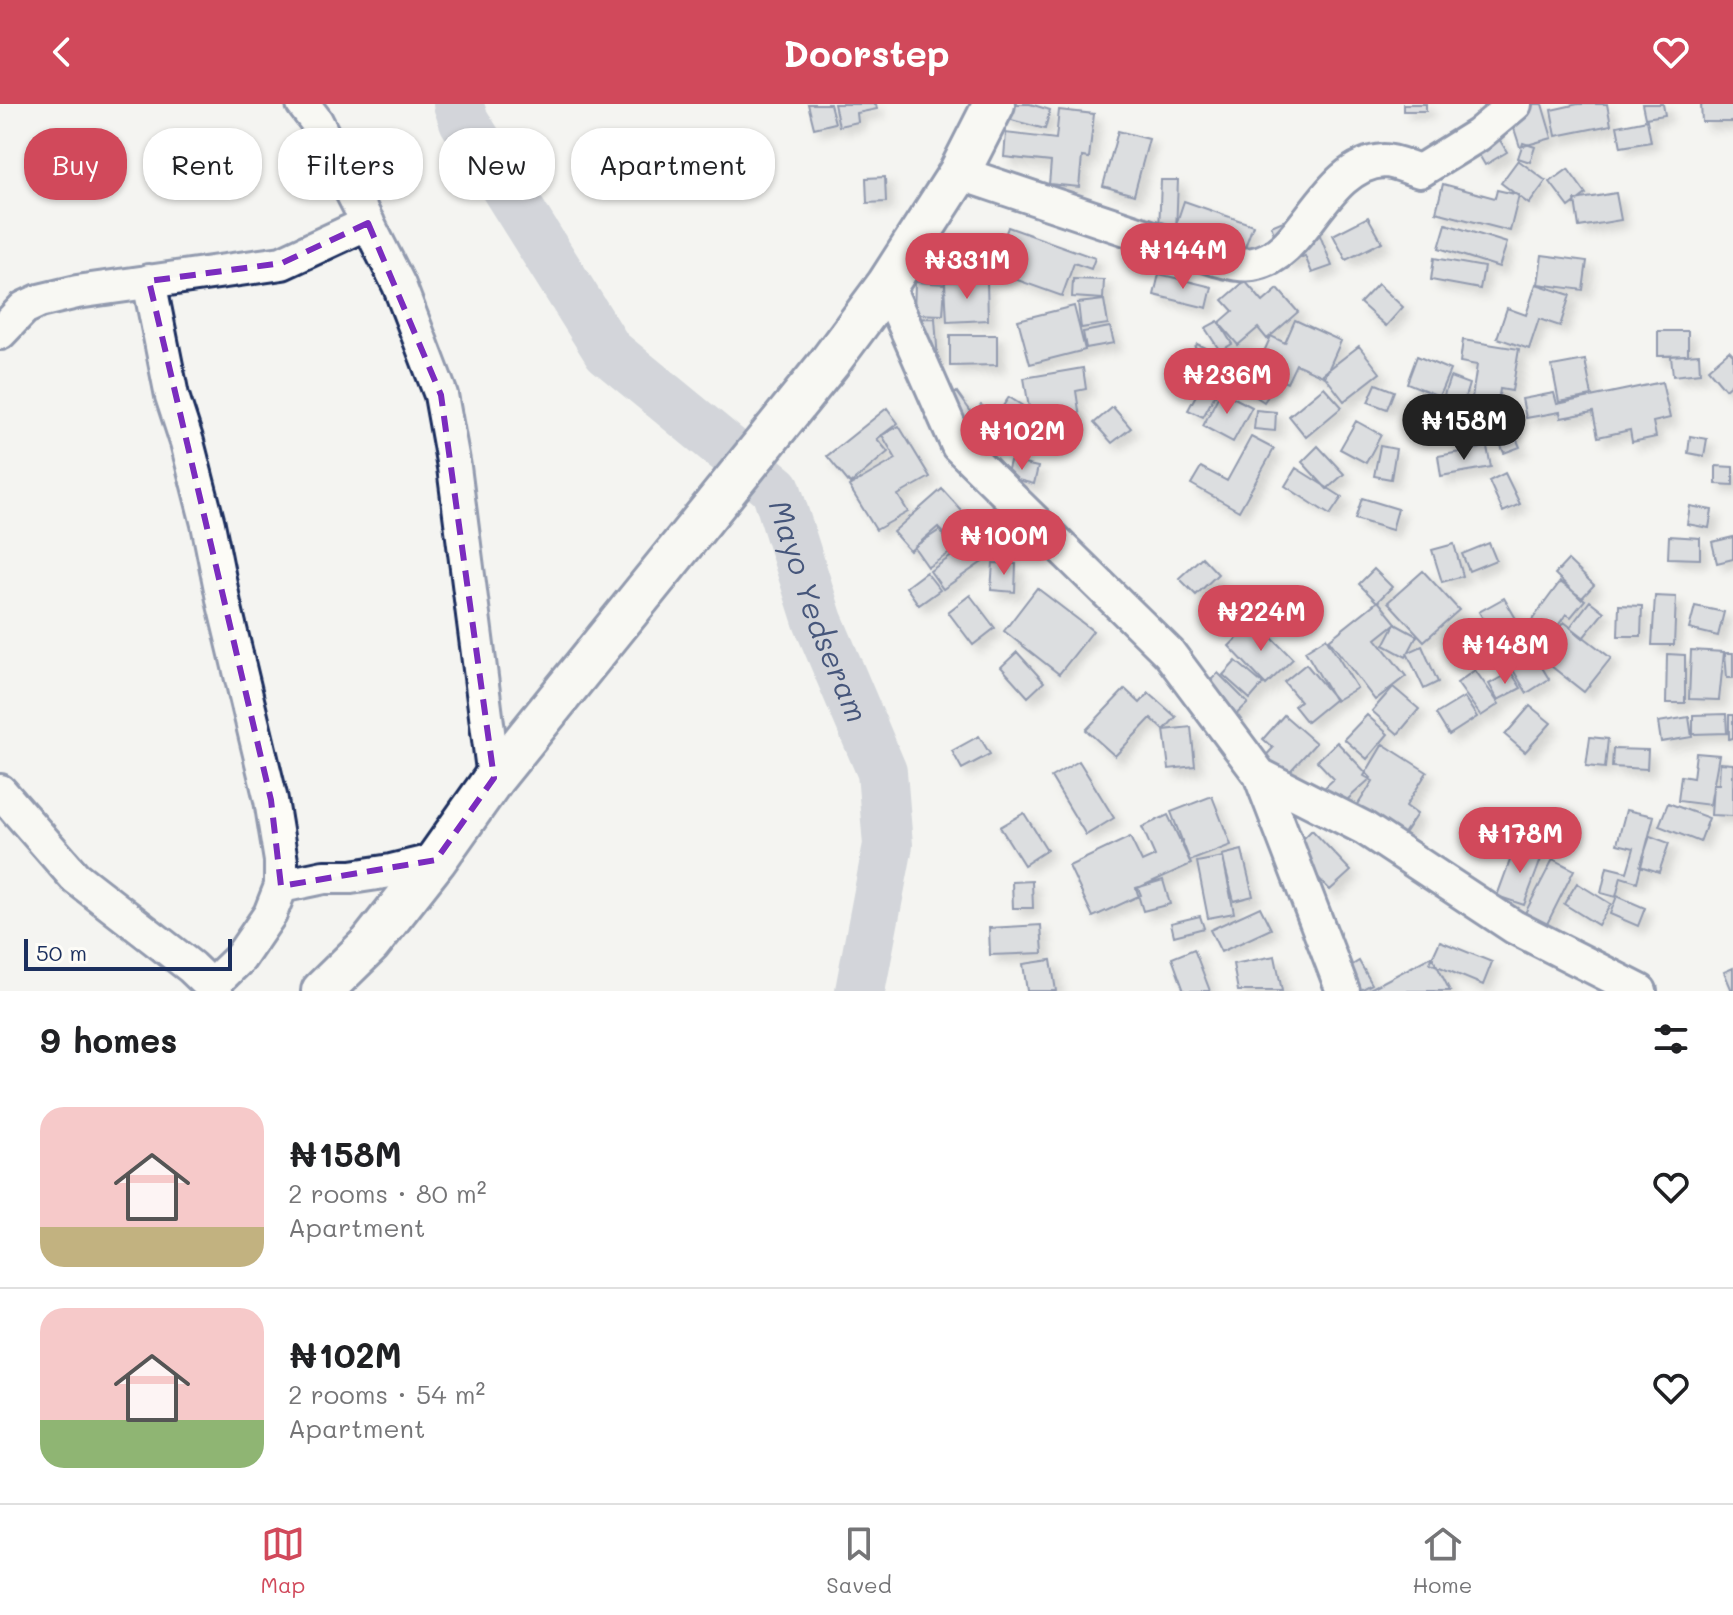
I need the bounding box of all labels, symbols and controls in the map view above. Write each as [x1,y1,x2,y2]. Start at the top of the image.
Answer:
text: Doorstep [783,29,950,76]
icon: back [40,30,84,74]
icon: heart [1649,30,1693,74]
chip: Buy [24,128,127,200]
chip: Rent [143,128,262,200]
chip: Filters [278,128,423,200]
chip: New [439,128,555,200]
chip: Apartment [571,128,775,200]
pin: ₦144M [1127,223,1239,291]
text: ₦144M [1139,232,1227,266]
pin: ₦331M [911,233,1023,301]
text: ₦331M [923,242,1011,276]
pin: ₦236M [1171,348,1283,416]
text: ₦236M [1182,357,1272,391]
pin: ₦158M [1408,394,1520,462]
text: ₦158M [1420,403,1508,437]
pin: ₦102M [966,404,1078,472]
text: ₦102M [978,413,1066,447]
water label: Mayo Yedseram [761,495,878,728]
pin: ₦100M [948,509,1060,577]
text: ₦100M [959,518,1049,552]
pin: ₦224M [1205,585,1317,653]
text: ₦224M [1216,594,1306,628]
pin: ₦148M [1449,618,1561,686]
text: ₦148M [1461,627,1549,661]
pin: ₦178M [1464,807,1576,875]
text: ₦178M [1477,816,1563,850]
scale bar [24,935,232,971]
text: 50 m [36,938,87,967]
text: 9 homes [40,1017,177,1062]
icon: filters [1649,1017,1693,1061]
text: ₦158M [288,1131,402,1176]
icon: home [104,1139,200,1235]
icon: heart [1649,1165,1693,1209]
text: 2 rooms · 80 m² [288,1176,487,1210]
text: Apartment [288,1210,425,1244]
text: ₦102M [288,1332,402,1377]
icon: home [104,1340,200,1436]
icon: heart [1649,1366,1693,1410]
text: 2 rooms · 54 m² [288,1377,485,1411]
text: Apartment [288,1411,425,1445]
tab: Map [260,1522,305,1599]
tab: Saved [826,1522,892,1599]
tab: Home [1413,1522,1472,1599]

